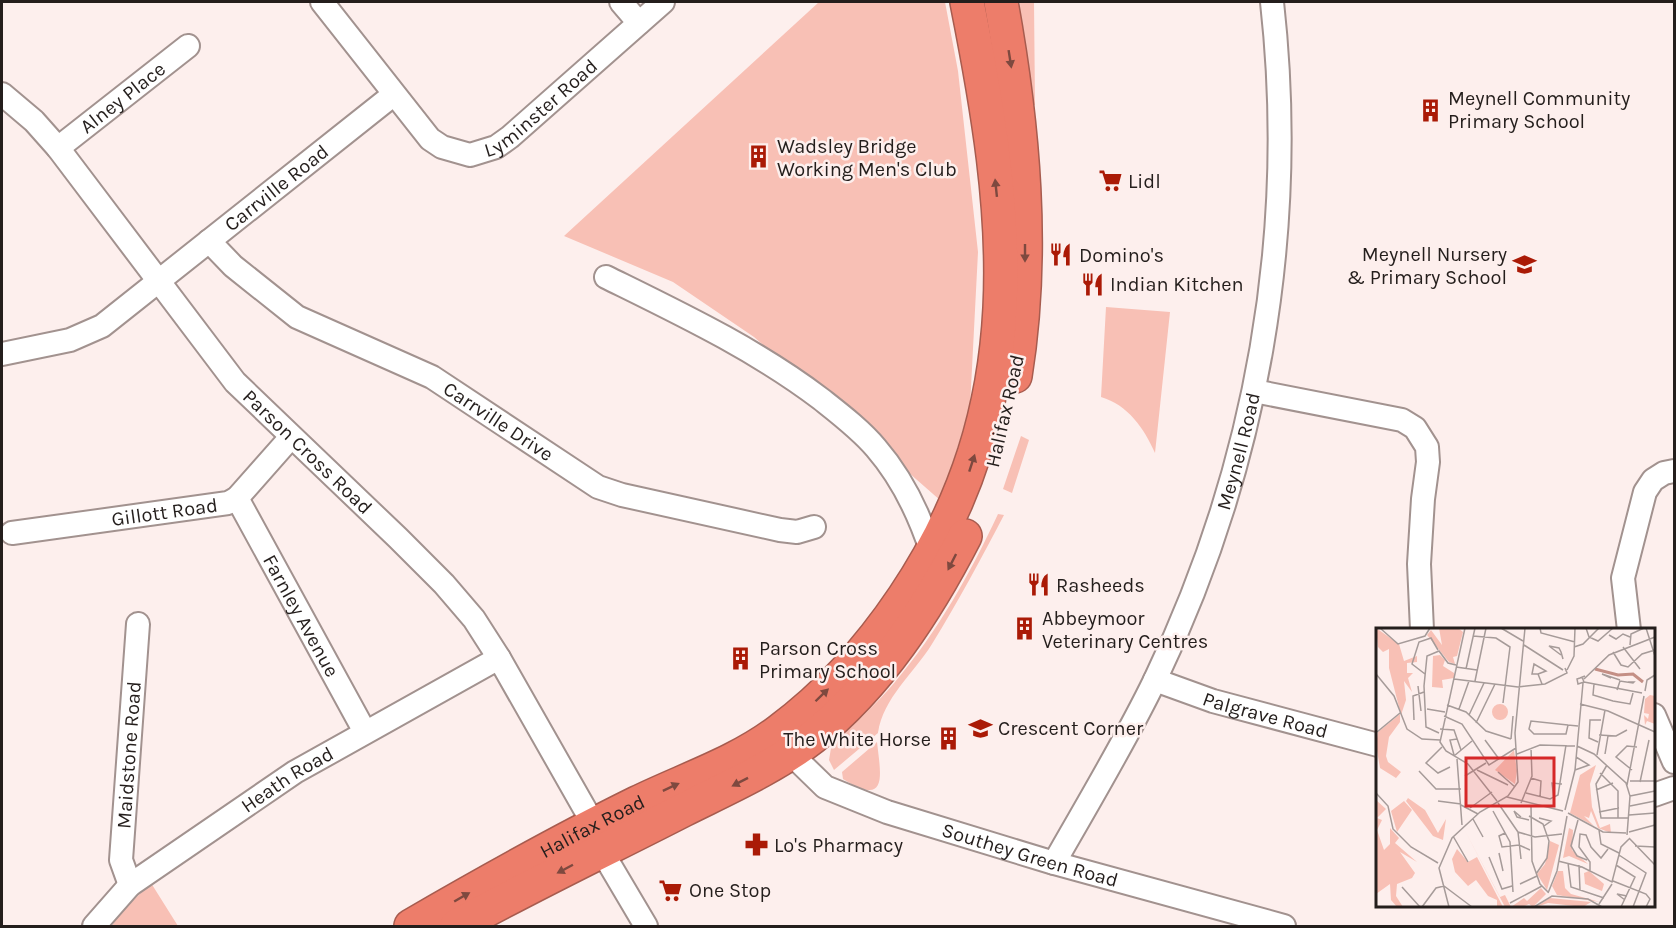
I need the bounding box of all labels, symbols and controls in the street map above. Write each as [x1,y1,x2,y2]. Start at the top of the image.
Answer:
one-way arrow [1006,50,1015,69]
street label: Lyminster Road [481,54,602,161]
street label: Alney Place [75,57,170,138]
place label: Meynell Community Primary School [1448,87,1630,133]
building icon: Meynell Community Primary School [1417,97,1443,123]
place label: Wadsley Bridge Working Men's Club [777,135,957,181]
street label: Carrville Road [220,139,333,236]
building icon: Wadsley Bridge Working Men's Club [746,144,772,170]
supermarket icon: Lidl [1097,168,1123,194]
place label: Lidl [1128,170,1161,193]
one-way arrow [991,178,1001,197]
restaurant icon: Domino's [1048,242,1074,268]
place label: Meynell Nursery & Primary School [1347,243,1507,289]
one-way arrow [1020,244,1030,263]
place label: Domino's [1079,244,1164,267]
school or university icon: Meynell Nursery & Primary School [1512,252,1538,278]
restaurant icon: Indian Kitchen [1079,271,1105,297]
place label: Indian Kitchen [1110,273,1244,296]
street label: Halifax Road [981,352,1029,470]
street label: Carrville Drive [439,376,558,466]
street label: Parson Cross Road [238,385,377,519]
street label: Meynell Road [1211,390,1264,513]
one-way arrow [968,454,977,472]
street label: Gillott Road [110,493,219,531]
street label: Farnley Avenue [259,550,344,681]
one-way arrow [947,554,957,571]
restaurant icon: Rasheeds [1025,572,1051,598]
place label: Rasheeds [1056,574,1145,597]
place label: Abbeymoor Veterinary Centres [1042,607,1208,653]
building icon: Abbeymoor Veterinary Centres [1011,616,1037,642]
inset map [1376,628,1655,907]
place label: Parson Cross Primary School [759,637,896,683]
building icon: Parson Cross Primary School [728,646,754,672]
street label: Maidstone Road [112,680,145,829]
street label: Palgrave Road [1200,687,1330,743]
one-way arrow [815,689,829,703]
school or university icon: Crescent Corner [967,715,993,741]
place label: Crescent Corner [998,717,1144,740]
building icon: The White Horse [936,726,962,752]
place label: The White Horse [783,728,931,751]
street label: Heath Road [236,741,337,817]
one-way arrow [731,777,748,787]
one-way arrow [663,782,680,791]
street label: Halifax Road [536,790,648,863]
street label: Southey Green Road [939,818,1121,892]
pharmacy icon: Lo's Pharmacy [743,832,769,858]
place label: Lo's Pharmacy [774,834,903,857]
one-way arrow [556,864,573,874]
supermarket icon: One Stop [658,877,684,903]
place label: One Stop [689,879,771,902]
one-way arrow [454,892,471,902]

